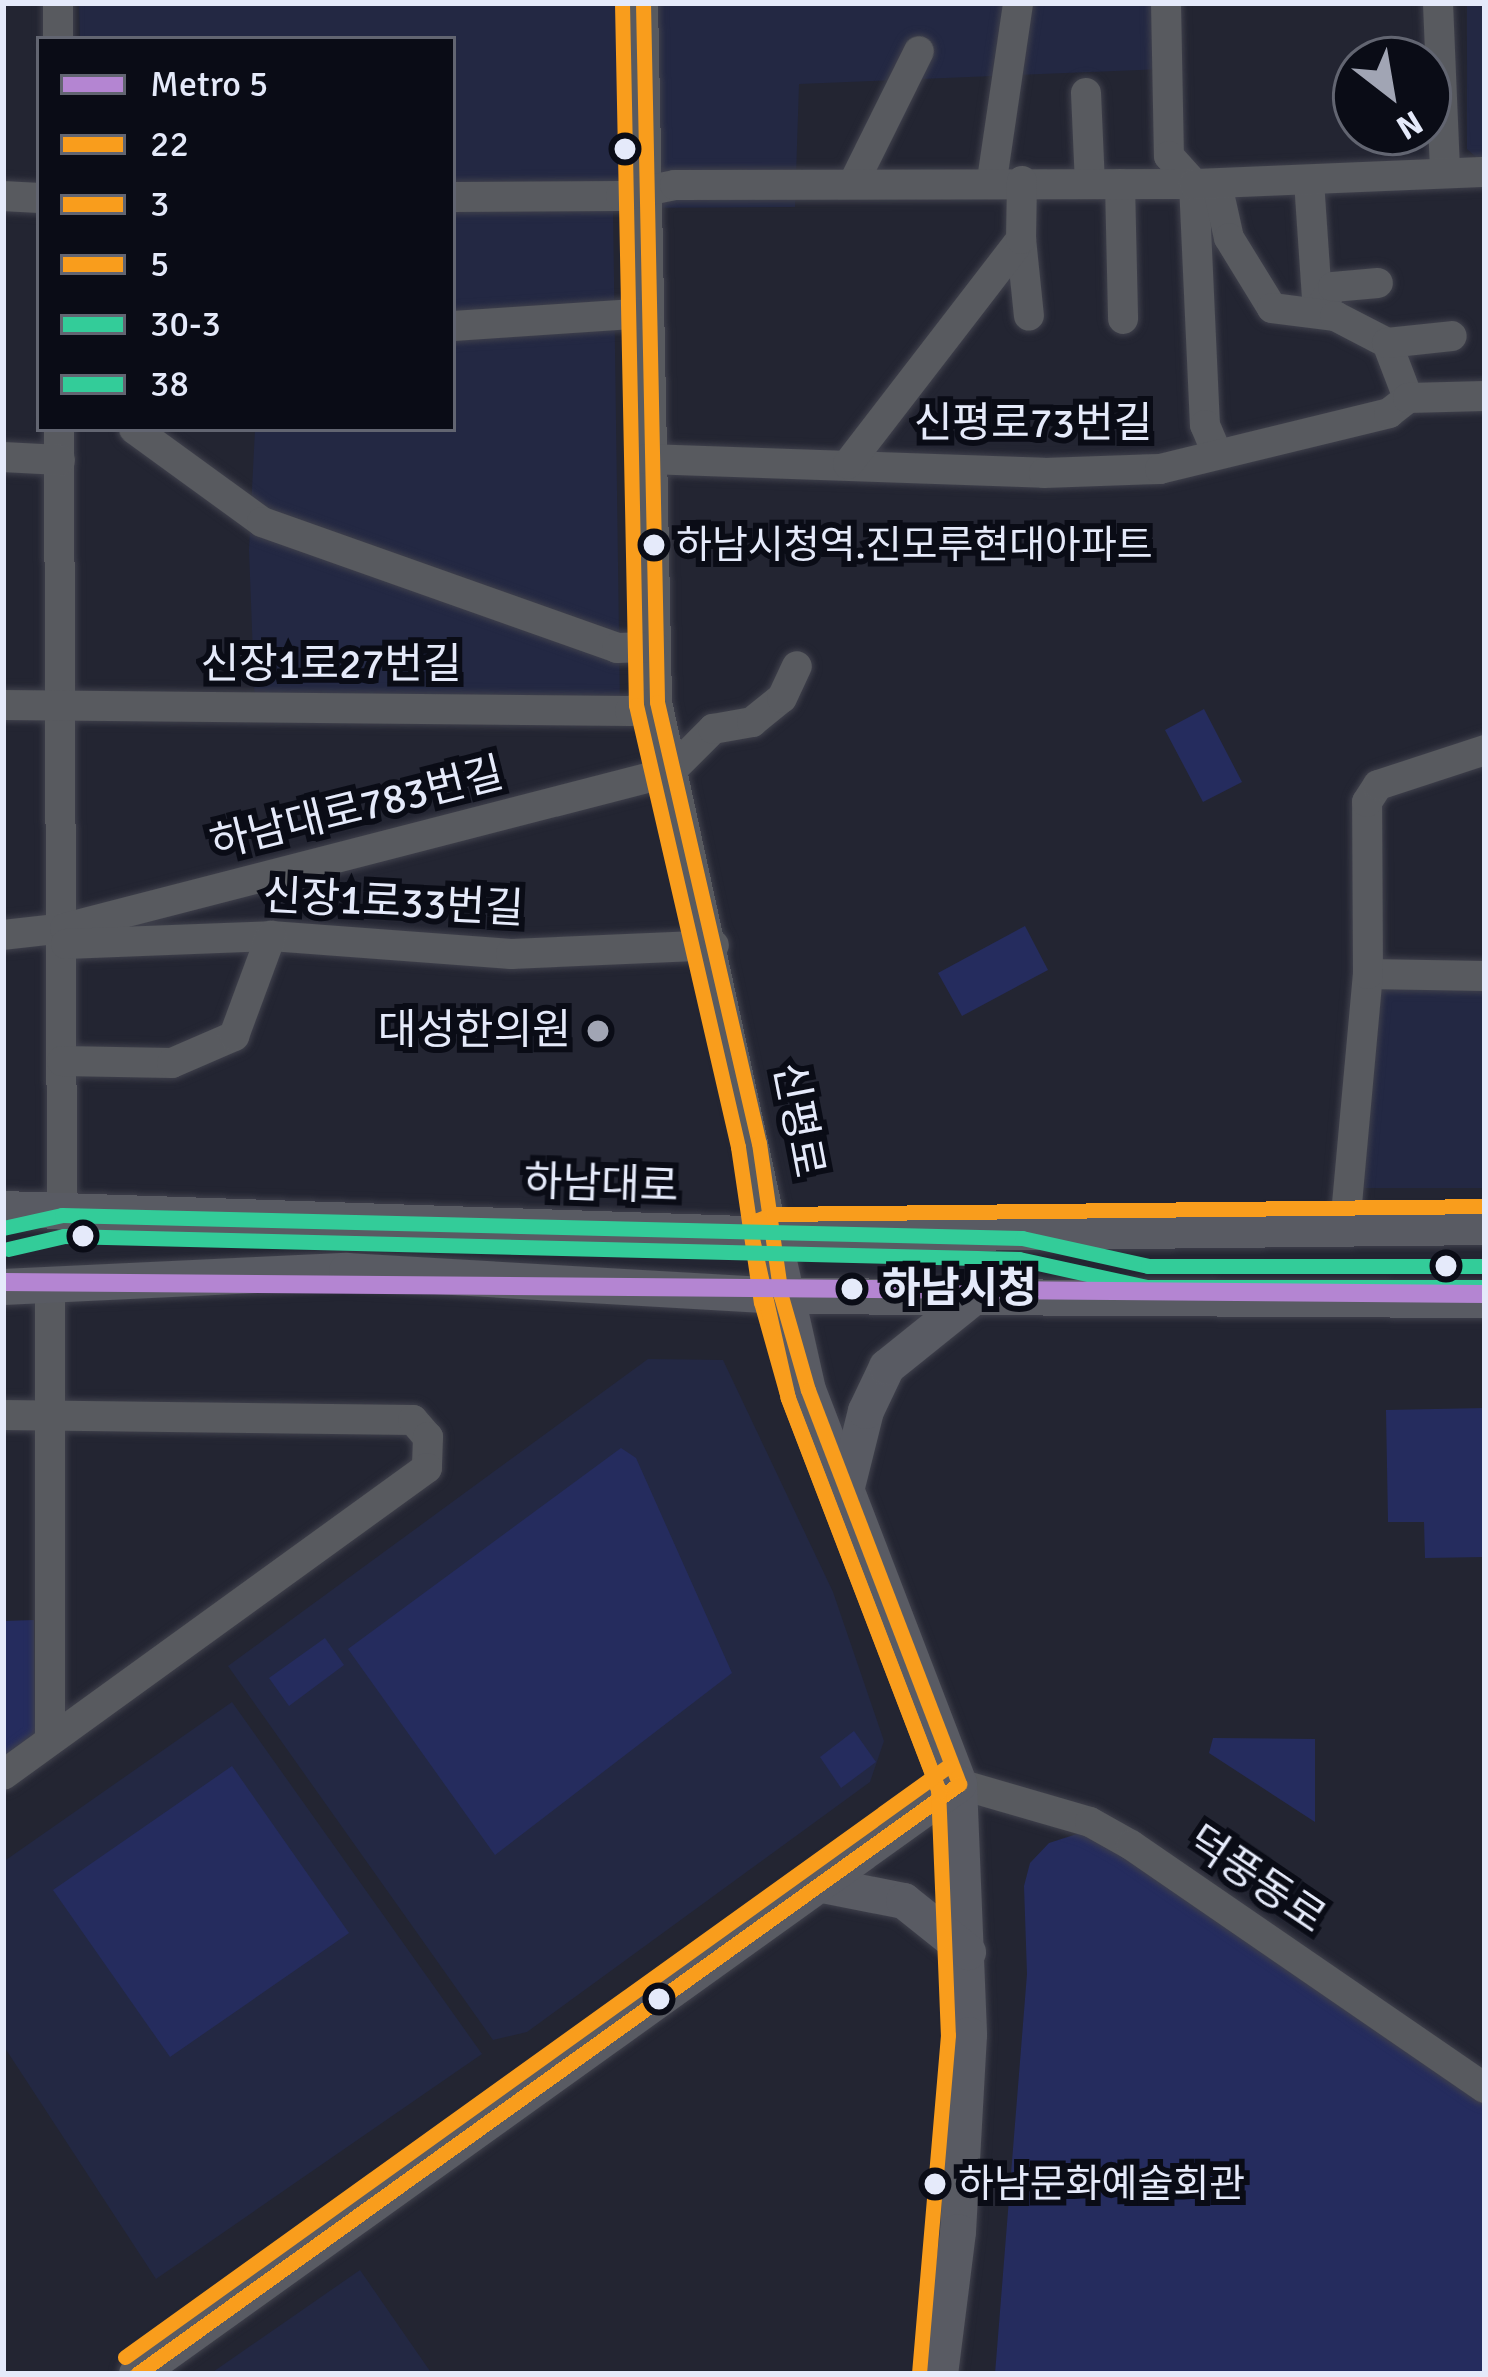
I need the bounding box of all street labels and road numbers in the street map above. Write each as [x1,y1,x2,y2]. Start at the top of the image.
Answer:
street label: 신평로73번길 [914,399,1152,449]
street label: 신장1로27번길 [200,640,462,690]
street label: 하남대로783번길 [205,748,509,870]
street label: 신장1로33번길 [261,871,525,935]
street label: 신평로 [762,1058,834,1182]
street label: 하남대로 [523,1157,679,1213]
street label: 덕풍동로 [1178,1816,1334,1944]

